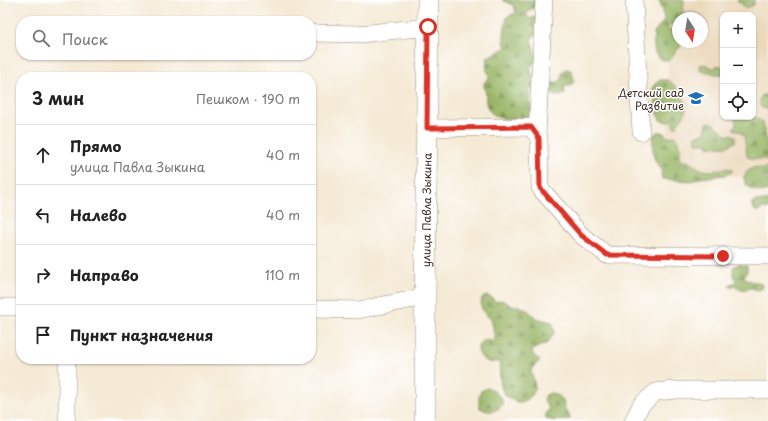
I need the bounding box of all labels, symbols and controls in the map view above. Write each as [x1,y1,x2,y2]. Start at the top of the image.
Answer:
north arrow [672,12,708,48]
map controls [720,12,756,120]
button: + [720,12,756,48]
search box [16,16,316,60]
route start [419,18,437,36]
icon: search [30,27,52,49]
text: Поиск [62,27,108,50]
button: − [720,48,756,84]
place label: Детский сад Развитие [618,84,684,114]
button: locate [720,84,756,120]
text: 3 мин [32,85,84,111]
text: Пешком · 190 m [196,89,300,108]
school or university icon: Детский сад Развитие [687,89,705,107]
text: Прямо [70,134,121,157]
icon: ahead [32,144,54,166]
text: 40 m [266,145,300,164]
street label: улица Павла Зыкина [417,153,435,267]
text: улица Павла Зыкина [70,157,205,176]
text: Налево [70,203,127,226]
icon: left [32,204,54,226]
text: 40 m [266,205,300,224]
route end [714,247,732,265]
text: Направо [70,263,139,286]
icon: right [32,264,54,286]
text: 110 m [265,265,300,284]
text: Пункт назначения [70,323,213,346]
icon: arrive [32,324,54,346]

